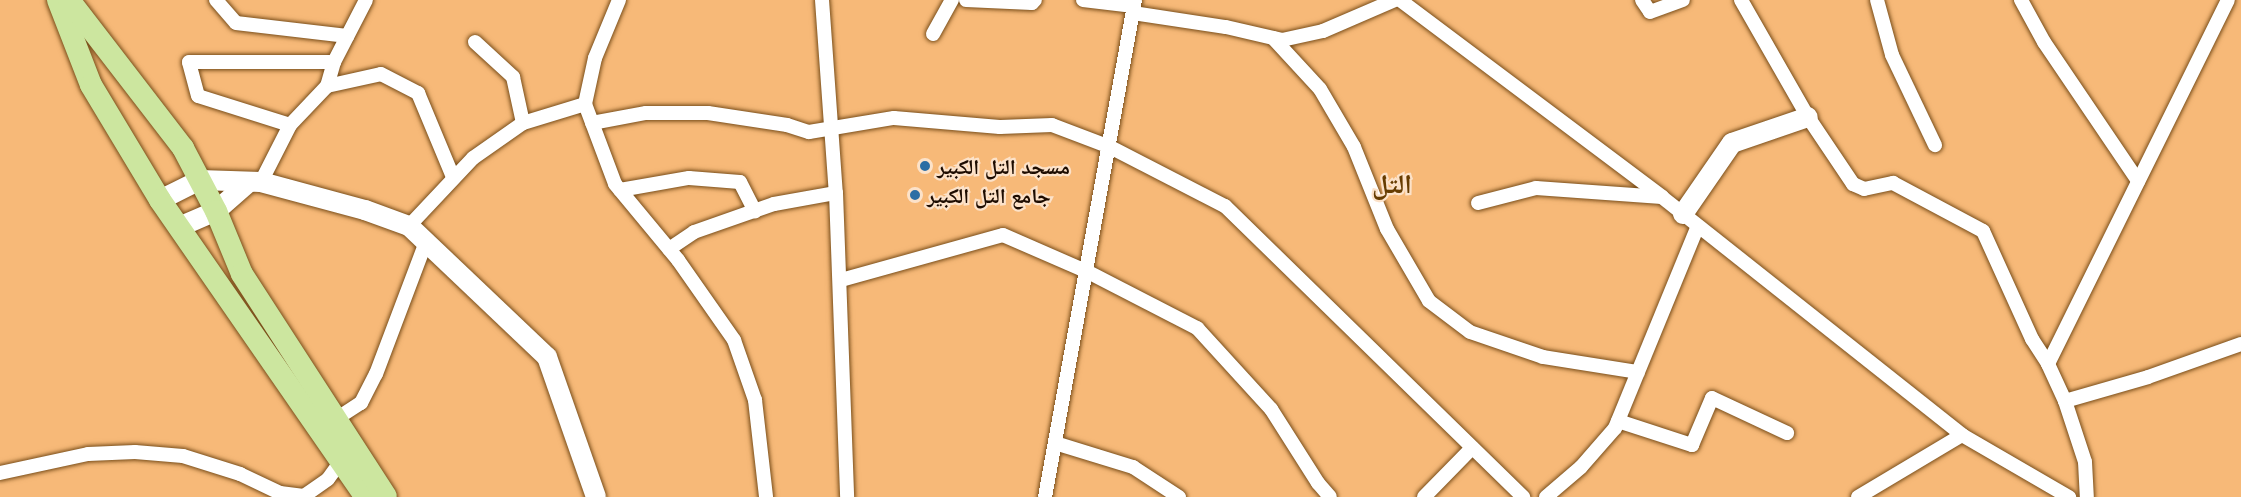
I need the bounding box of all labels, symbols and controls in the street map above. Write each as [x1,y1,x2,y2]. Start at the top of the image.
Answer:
place label: مسجد التل الكبير [937,153,1070,179]
marker: مسجد التل الكبير [918,159,932,173]
district label: التل [1372,167,1412,199]
place label: جامع التل الكبير [927,182,1051,208]
marker: جامع التل الكبير [908,188,922,202]

